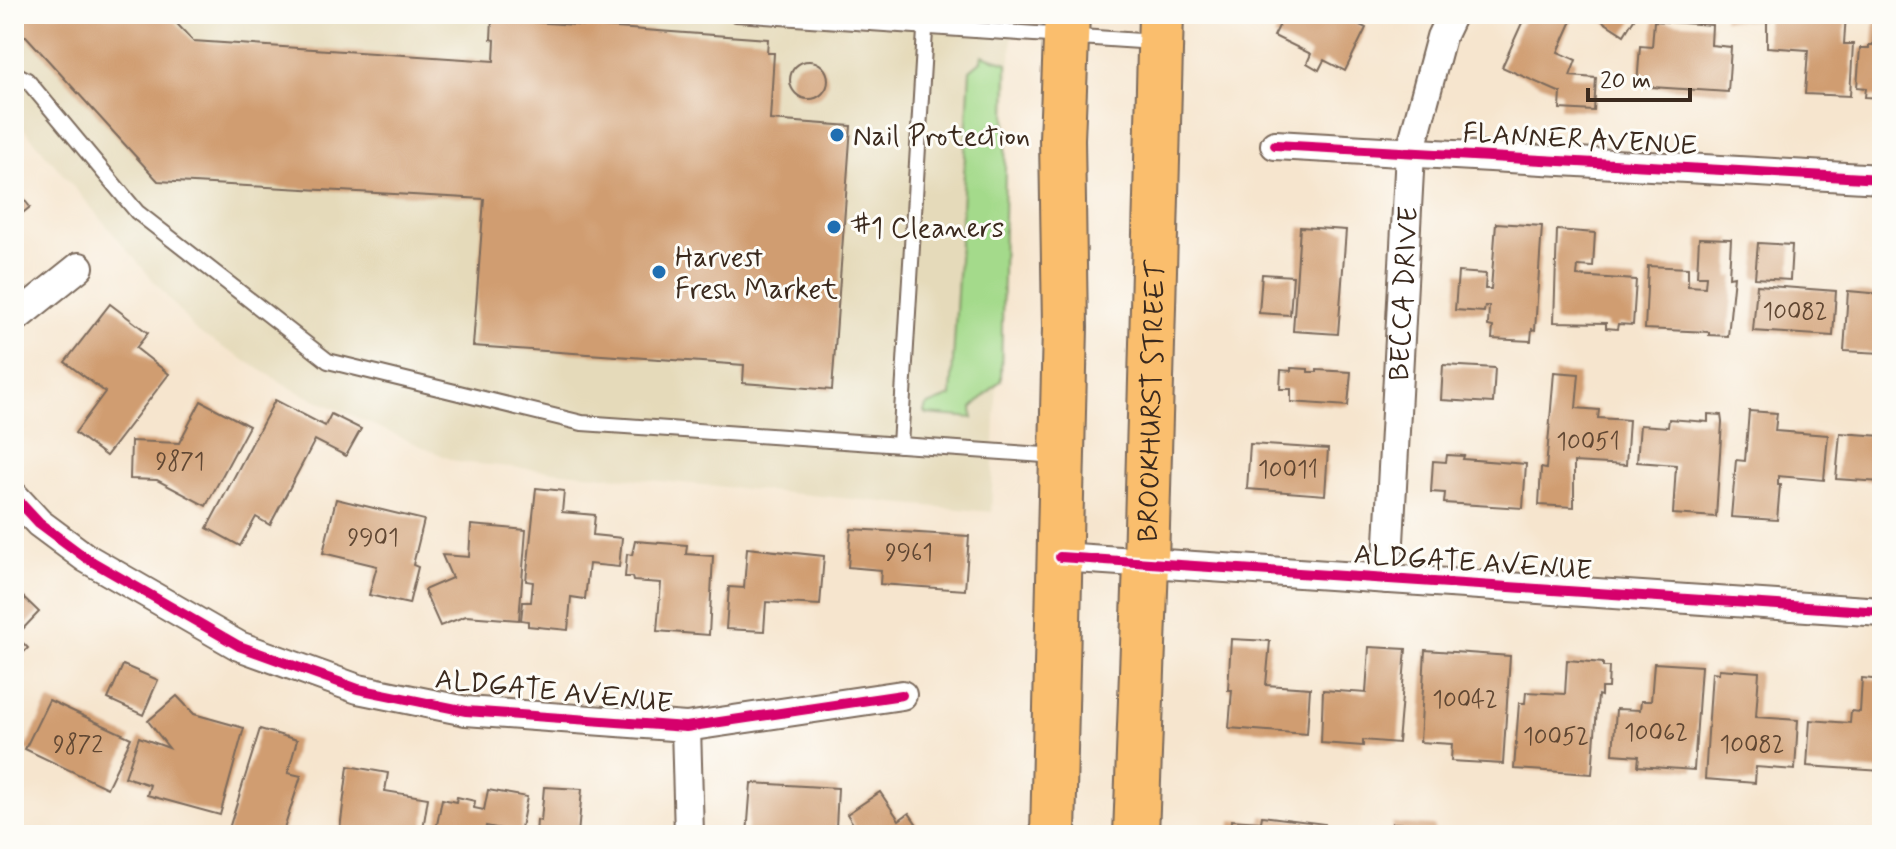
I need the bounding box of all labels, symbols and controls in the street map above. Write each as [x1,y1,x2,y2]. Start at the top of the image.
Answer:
scale bar [1588,52,1690,102]
text: 20 m [1600,66,1651,97]
street label: FLANNER AVENUE [1462,116,1698,165]
place label: Nail Protection [853,119,1030,156]
marker: Nail Protection [828,126,846,144]
street label: BECCA DRIVE [1382,205,1428,382]
place label: #1 Cleaners [850,211,1004,248]
marker: #1 Cleaners [825,218,843,236]
place label: Harvest Fresh Market [675,240,838,309]
street label: BROOKHURST STREET [1131,259,1175,543]
marker: Harvest Fresh Market [650,263,668,281]
house number: 10082 [1762,297,1828,328]
house number: 10051 [1556,427,1620,458]
house number: 9871 [155,447,205,478]
house number: 10011 [1258,455,1318,486]
house number: 9901 [347,523,399,554]
street label: ALDGATE AVENUE [1353,537,1593,590]
house number: 9961 [885,538,933,569]
street label: ALDGATE AVENUE [433,662,674,723]
house number: 10042 [1432,685,1498,716]
house number: 10062 [1624,718,1688,749]
house number: 10052 [1523,722,1589,753]
house number: 9872 [53,730,103,761]
house number: 10082 [1719,730,1785,761]

